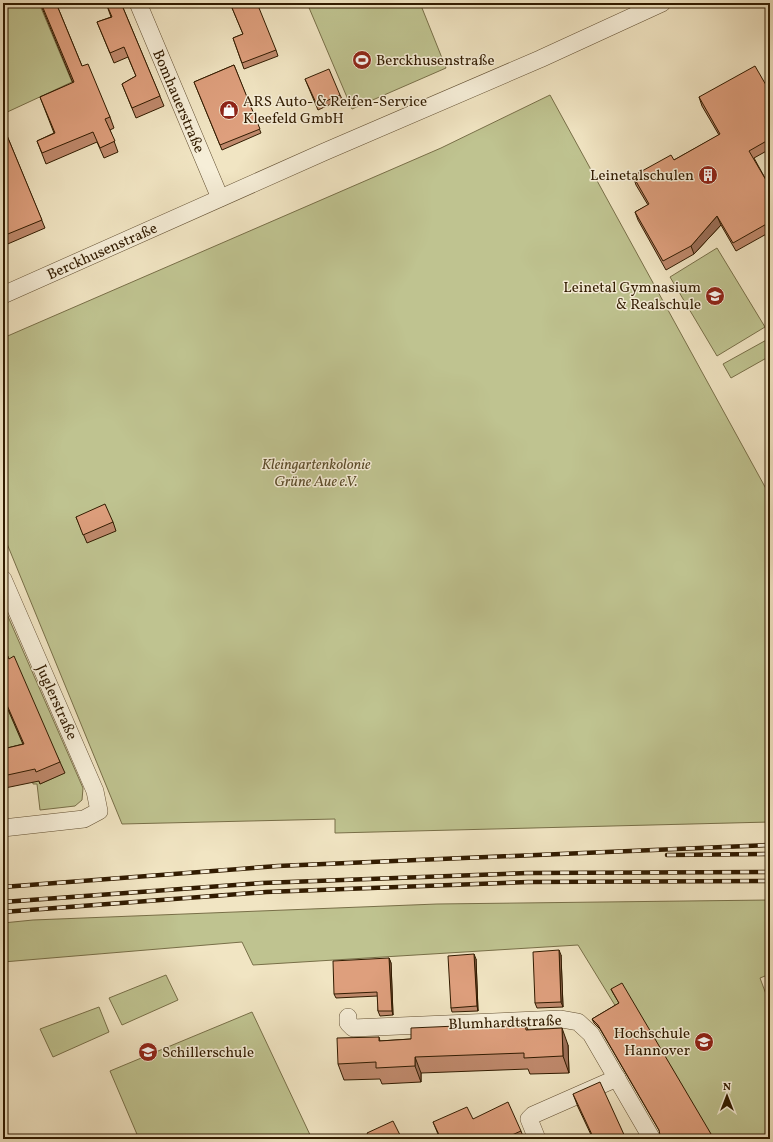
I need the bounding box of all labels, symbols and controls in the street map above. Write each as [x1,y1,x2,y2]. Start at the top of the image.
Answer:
street label: Bomhauerstraße [146,47,209,156]
sports icon: Berckhusenstraße [351,49,373,71]
place label: Berckhusenstraße [376,51,495,72]
place label: ARS Auto- & Reifen-Service Kleefeld GmbH [243,92,427,130]
shop icon: ARS Auto- & Reifen-Service Kleefeld GmbH [218,99,240,121]
building icon: Leinetalschulen [697,164,719,186]
place label: Leinetalschulen [590,166,694,187]
street label: Berckhusenstraße [44,219,161,286]
place label: Leinetal Gymnasium & Realschule [563,278,701,316]
school or university icon: Leinetal Gymnasium & Realschule [704,285,726,307]
park label: Kleingartenkolonie Grüne Aue e.V. [261,455,371,493]
street label: Juglerstraße [30,662,82,744]
street label: Blumhardtstraße [448,1011,562,1036]
place label: Hochschule Hannover [614,1024,690,1062]
school or university icon: Hochschule Hannover [693,1031,715,1053]
school or university icon: Schillerschule [137,1041,159,1063]
place label: Schillerschule [162,1043,254,1064]
north arrow [707,1076,747,1116]
text: N [723,1080,731,1095]

